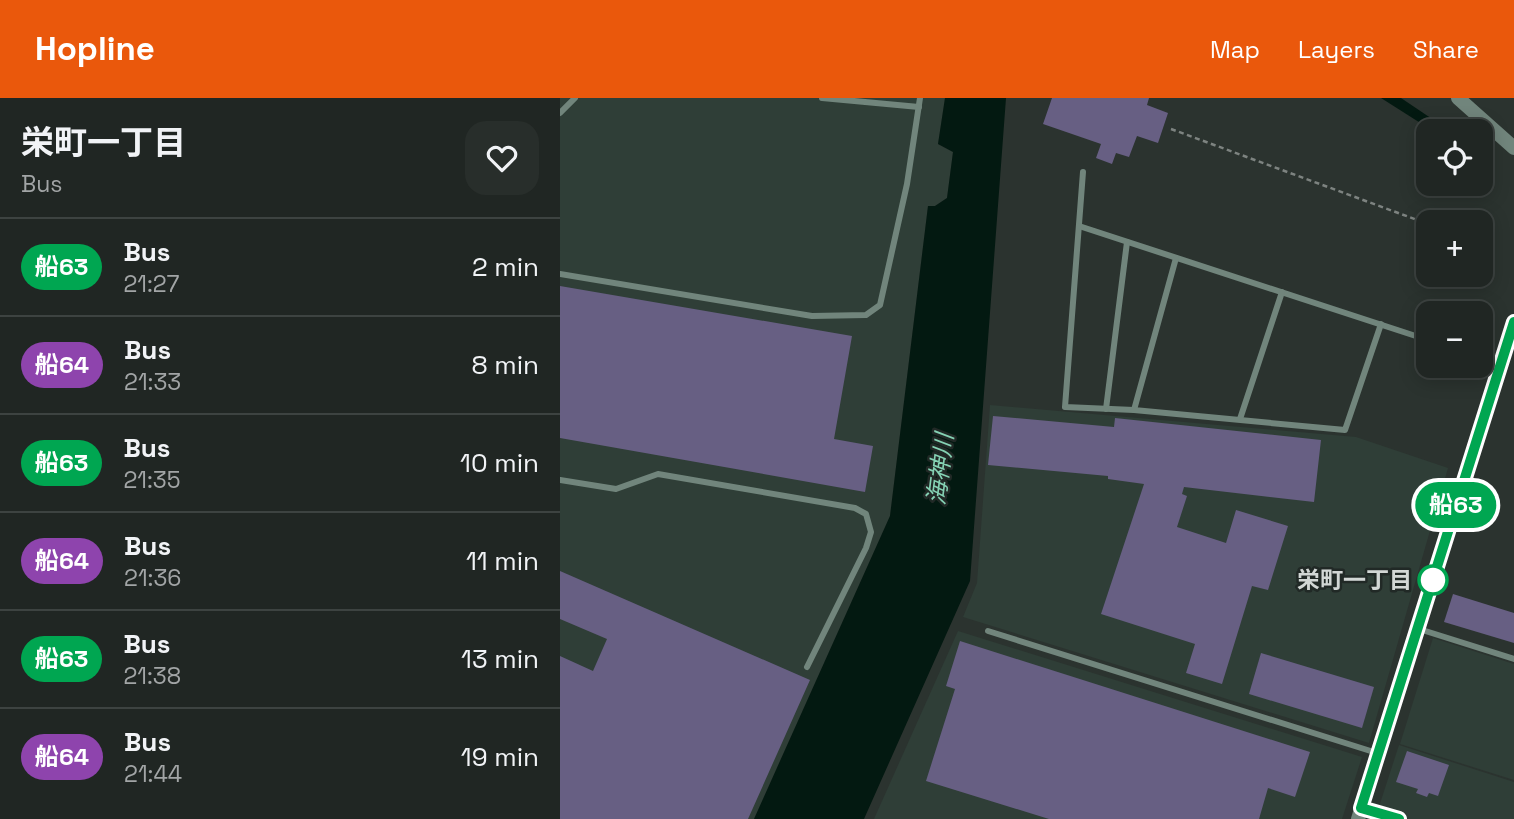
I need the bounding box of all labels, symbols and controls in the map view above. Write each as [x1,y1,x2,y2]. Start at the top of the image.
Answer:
text: Hopline [35,28,155,70]
text: Map [1210,34,1260,65]
text: Layers [1298,34,1375,65]
text: Share [1413,34,1479,65]
map controls [1416,119,1493,378]
button: locate [1416,119,1493,196]
button: heart [465,121,539,195]
text: 栄町一丁目 [21,122,186,164]
text: Bus [21,169,62,199]
button: + [1416,210,1493,287]
text: Bus [123,235,170,269]
text: 2 min [472,250,539,284]
text: 船63 [35,251,88,282]
text: 21:27 [123,269,179,299]
button: − [1416,301,1493,378]
text: Bus [124,333,171,367]
text: 8 min [471,348,539,382]
text: 船64 [35,349,89,380]
text: 21:33 [124,367,181,397]
water label: 海神川 [920,428,960,507]
text: Bus [123,431,170,465]
text: 10 min [460,446,539,480]
text: 船63 [35,447,88,478]
text: 21:35 [123,465,180,495]
line badge: 船63 [1416,482,1496,528]
text: 船63 [1429,489,1483,520]
text: Bus [124,529,171,563]
text: 11 min [466,544,539,578]
text: 船64 [35,545,89,576]
text: 21:36 [124,563,181,593]
place label: 栄町一丁目 [1297,565,1412,595]
marker: 栄町一丁目 [1418,565,1448,595]
text: Bus [123,627,170,661]
text: 13 min [461,642,539,676]
text: 船63 [35,643,88,674]
text: 21:38 [123,661,181,691]
text: Bus [124,725,171,759]
text: 19 min [461,740,539,774]
text: 船64 [35,741,89,772]
text: 21:44 [124,759,182,789]

